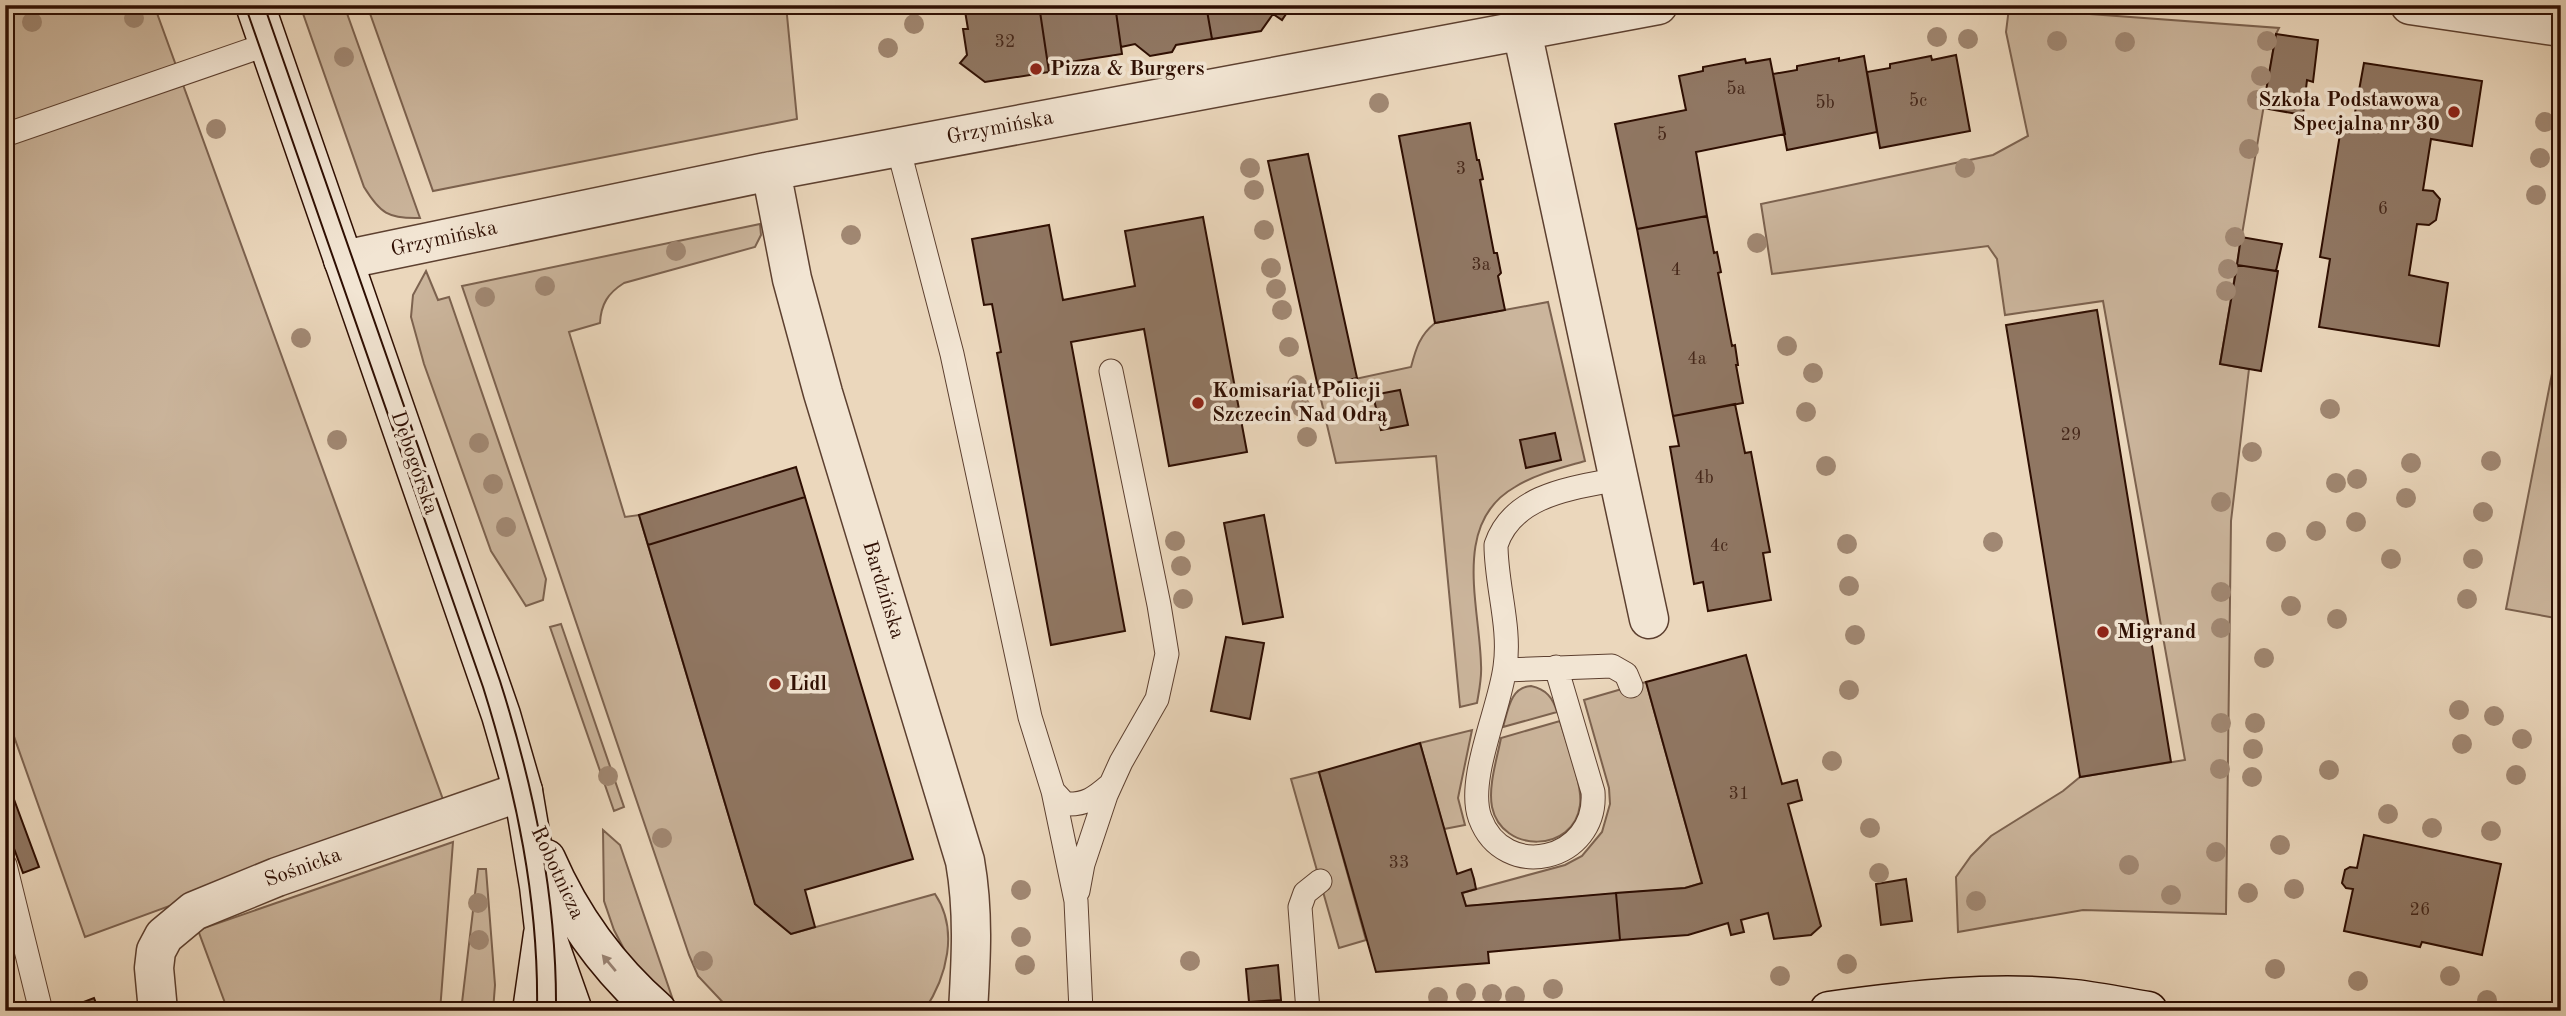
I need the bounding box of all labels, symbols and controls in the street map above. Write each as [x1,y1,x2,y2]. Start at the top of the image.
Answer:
house number: 32 [995,33,1015,51]
place label: Pizza & Burgers [1050,59,1204,80]
marker: Pizza & Burgers [1028,61,1044,77]
house number: 5a [1726,80,1746,98]
place label: Szkoła Podstawowa Specjalna nr 30 [2258,90,2440,135]
house number: 5c [1909,92,1927,110]
house number: 5b [1815,94,1835,112]
marker: Szkoła Podstawowa Specjalna nr 30 [2446,104,2462,120]
street label: Grzymińska [945,107,1055,149]
house number: 5 [1657,126,1667,144]
house number: 3 [1456,160,1466,178]
house number: 6 [2378,200,2388,218]
street label: Grzymińska [389,217,499,261]
house number: 3a [1471,256,1491,274]
house number: 4 [1671,261,1681,279]
house number: 4a [1687,350,1707,368]
place label: Komisariat Policji Szczecin Nad Odrą [1212,381,1388,426]
marker: Komisariat Policji Szczecin Nad Odrą [1190,395,1206,411]
street label: Dębogórska [386,409,442,517]
house number: 29 [2061,426,2081,444]
house number: 4b [1694,469,1714,487]
house number: 4c [1710,537,1728,555]
street label: Bardzińska [858,539,908,641]
place label: Migrand [2117,622,2196,643]
marker: Migrand [2095,624,2111,640]
place label: Lidl [789,674,827,695]
marker: Lidl [767,676,783,692]
house number: 31 [1729,785,1749,803]
street label: Robotnicza [526,823,588,923]
street label: Sośnicka [262,844,344,892]
house number: 33 [1389,854,1409,872]
house number: 26 [2410,901,2430,919]
one-way arrow [601,954,617,972]

